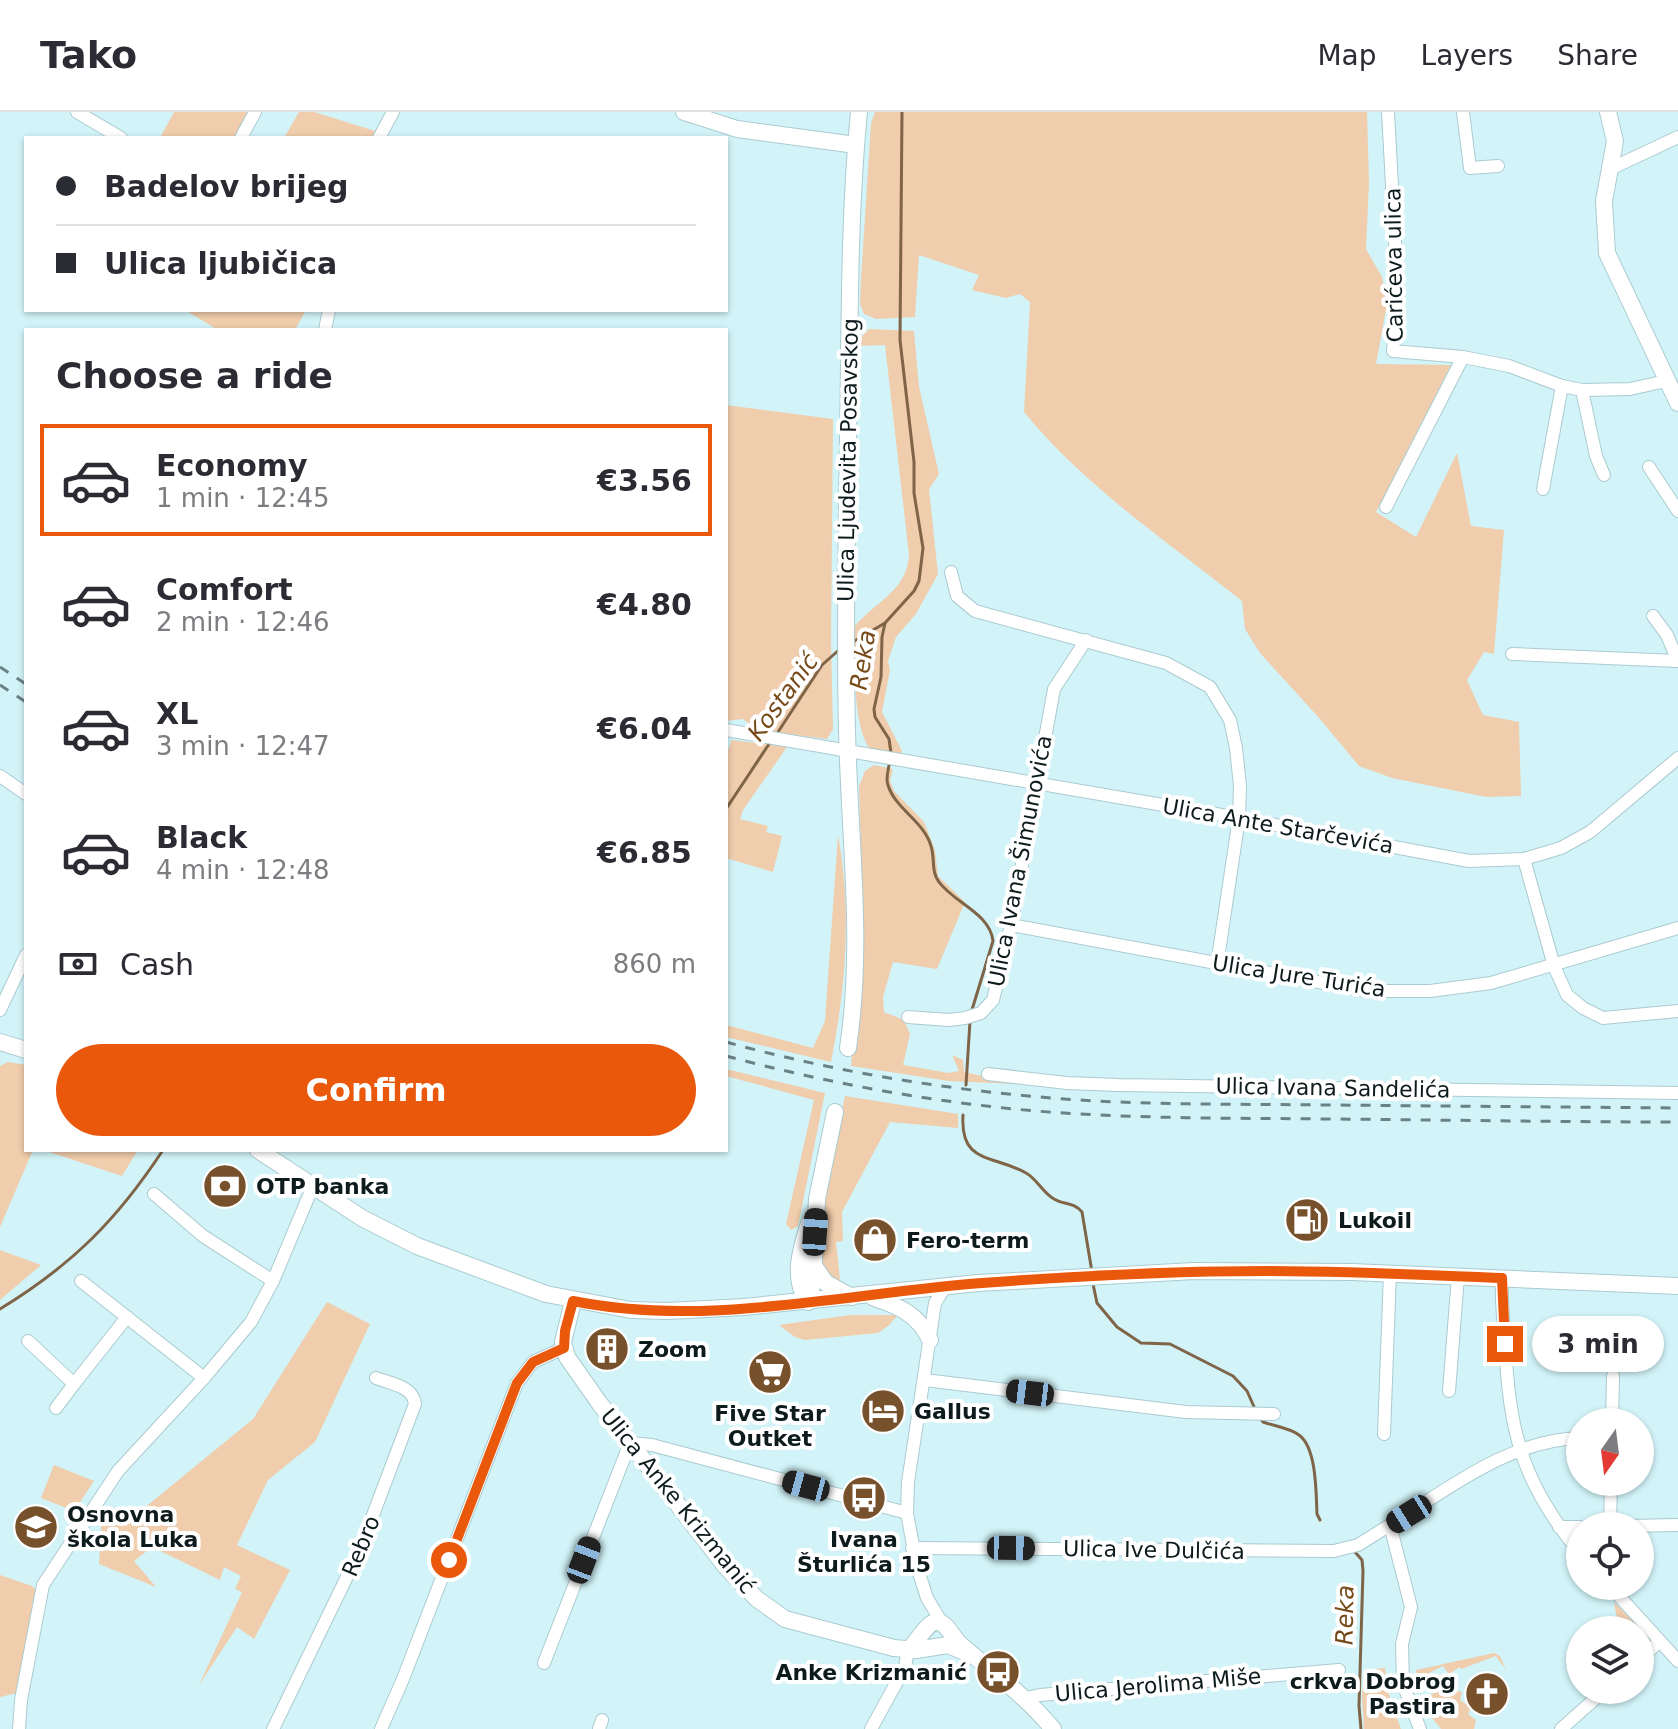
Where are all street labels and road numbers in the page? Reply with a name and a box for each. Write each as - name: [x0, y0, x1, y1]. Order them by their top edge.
- street label: Carićeva ulica: [1380, 187, 1408, 343]
- street label: Ulica Ljudevita Posavskog: [833, 318, 863, 602]
- street label: Ulica Ivana Šimunovića: [983, 733, 1057, 989]
- street label: Ulica Ante Starčevića: [1161, 793, 1395, 859]
- street label: Ulica Jure Turića: [1211, 950, 1387, 1002]
- street label: Ulica Ivana Sandelića: [1215, 1073, 1451, 1103]
- street label: Ulica Anke Krizmanić: [596, 1404, 760, 1598]
- street label: Rebro: [337, 1512, 385, 1580]
- street label: Ulica Ive Dulčića: [1063, 1536, 1245, 1564]
- street label: Ulica Jerolima Miše: [1054, 1664, 1262, 1706]

